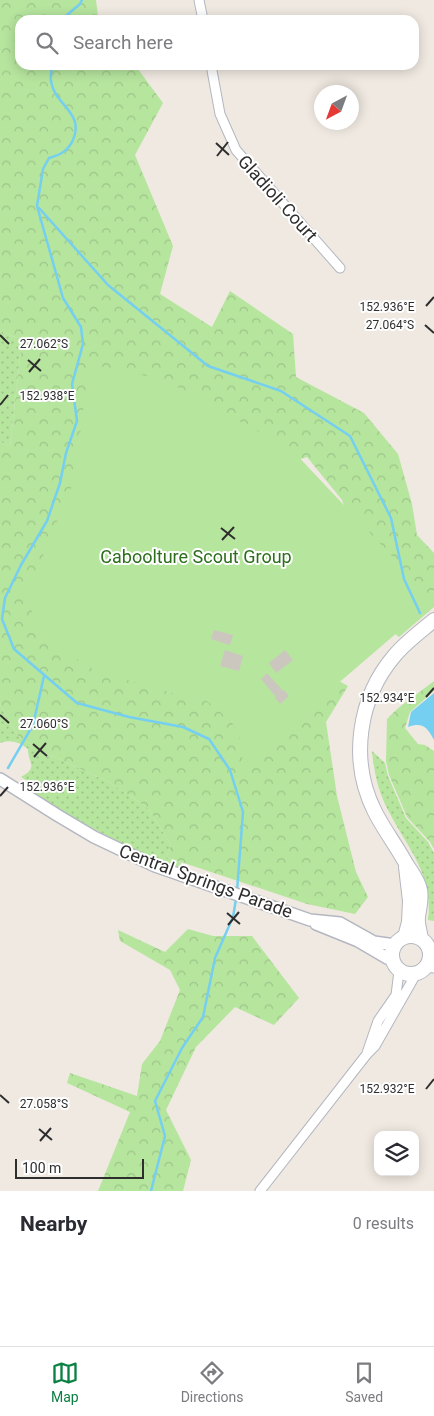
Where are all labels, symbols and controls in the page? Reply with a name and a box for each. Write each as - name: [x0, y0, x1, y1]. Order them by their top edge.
- search box: [15, 15, 419, 70]
- icon: search: [33, 29, 61, 57]
- text: Search here: [73, 31, 173, 54]
- north arrow: [314, 85, 359, 130]
- street label: Gladioli Court: [234, 151, 322, 246]
- text: 152.936°E: [360, 300, 415, 314]
- text: 27.064°S: [366, 318, 414, 332]
- text: 27.062°S: [20, 337, 68, 351]
- text: 152.938°E: [20, 389, 75, 403]
- park label: Caboolture Scout Group: [100, 546, 292, 567]
- text: 152.934°E: [360, 691, 415, 705]
- text: 27.060°S: [20, 717, 68, 731]
- text: 152.936°E: [20, 780, 75, 794]
- street label: Central Springs Parade: [117, 840, 295, 922]
- text: 152.932°E: [360, 1082, 415, 1096]
- text: 27.058°S: [20, 1097, 68, 1111]
- map controls: [374, 1131, 419, 1176]
- button: layers: [374, 1131, 419, 1176]
- scale bar: [15, 1156, 144, 1179]
- text: 100 m: [22, 1160, 61, 1176]
- text: Nearby: [20, 1212, 87, 1236]
- text: 0 results: [353, 1214, 414, 1233]
- tab: Map: [51, 1359, 79, 1405]
- tab: Directions: [181, 1359, 244, 1405]
- tab: Saved: [345, 1359, 383, 1405]

